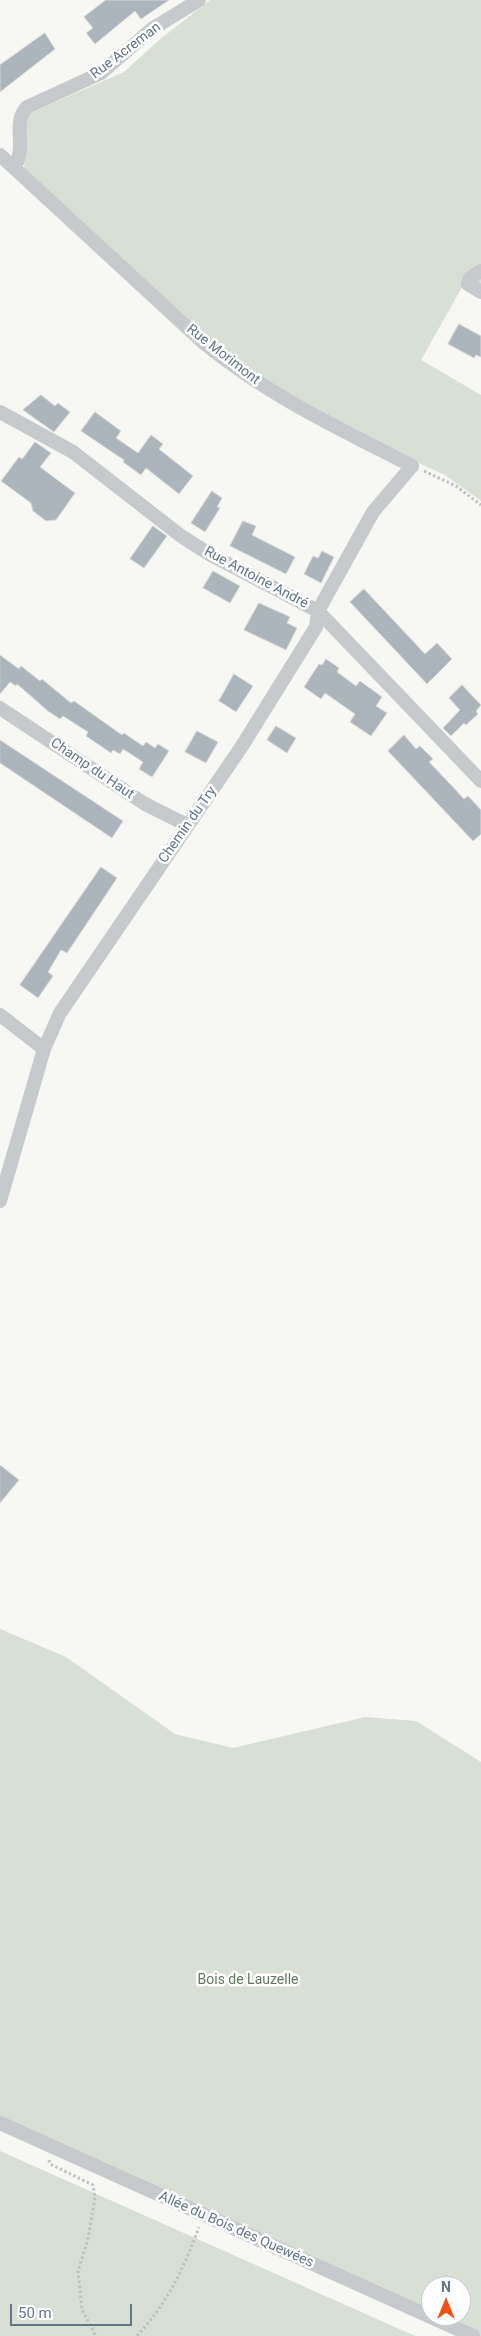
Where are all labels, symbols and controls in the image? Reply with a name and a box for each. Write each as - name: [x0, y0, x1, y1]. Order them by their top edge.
- street label: Rue Acreman: [88, 19, 164, 83]
- street label: Rue Morimont: [183, 321, 263, 389]
- street label: Rue Antoine André: [201, 544, 311, 612]
- street label: Champ du Haut: [47, 735, 137, 803]
- street label: Chemin du Try: [155, 784, 221, 866]
- park label: Bois de Lauzelle: [198, 1972, 298, 1988]
- street label: Allée du Bois des Quewées: [156, 2188, 316, 2272]
- north arrow: [421, 2276, 471, 2326]
- text: N: [441, 2279, 451, 2295]
- scale bar: [12, 2294, 135, 2326]
- text: 50 m: [18, 2304, 52, 2322]

